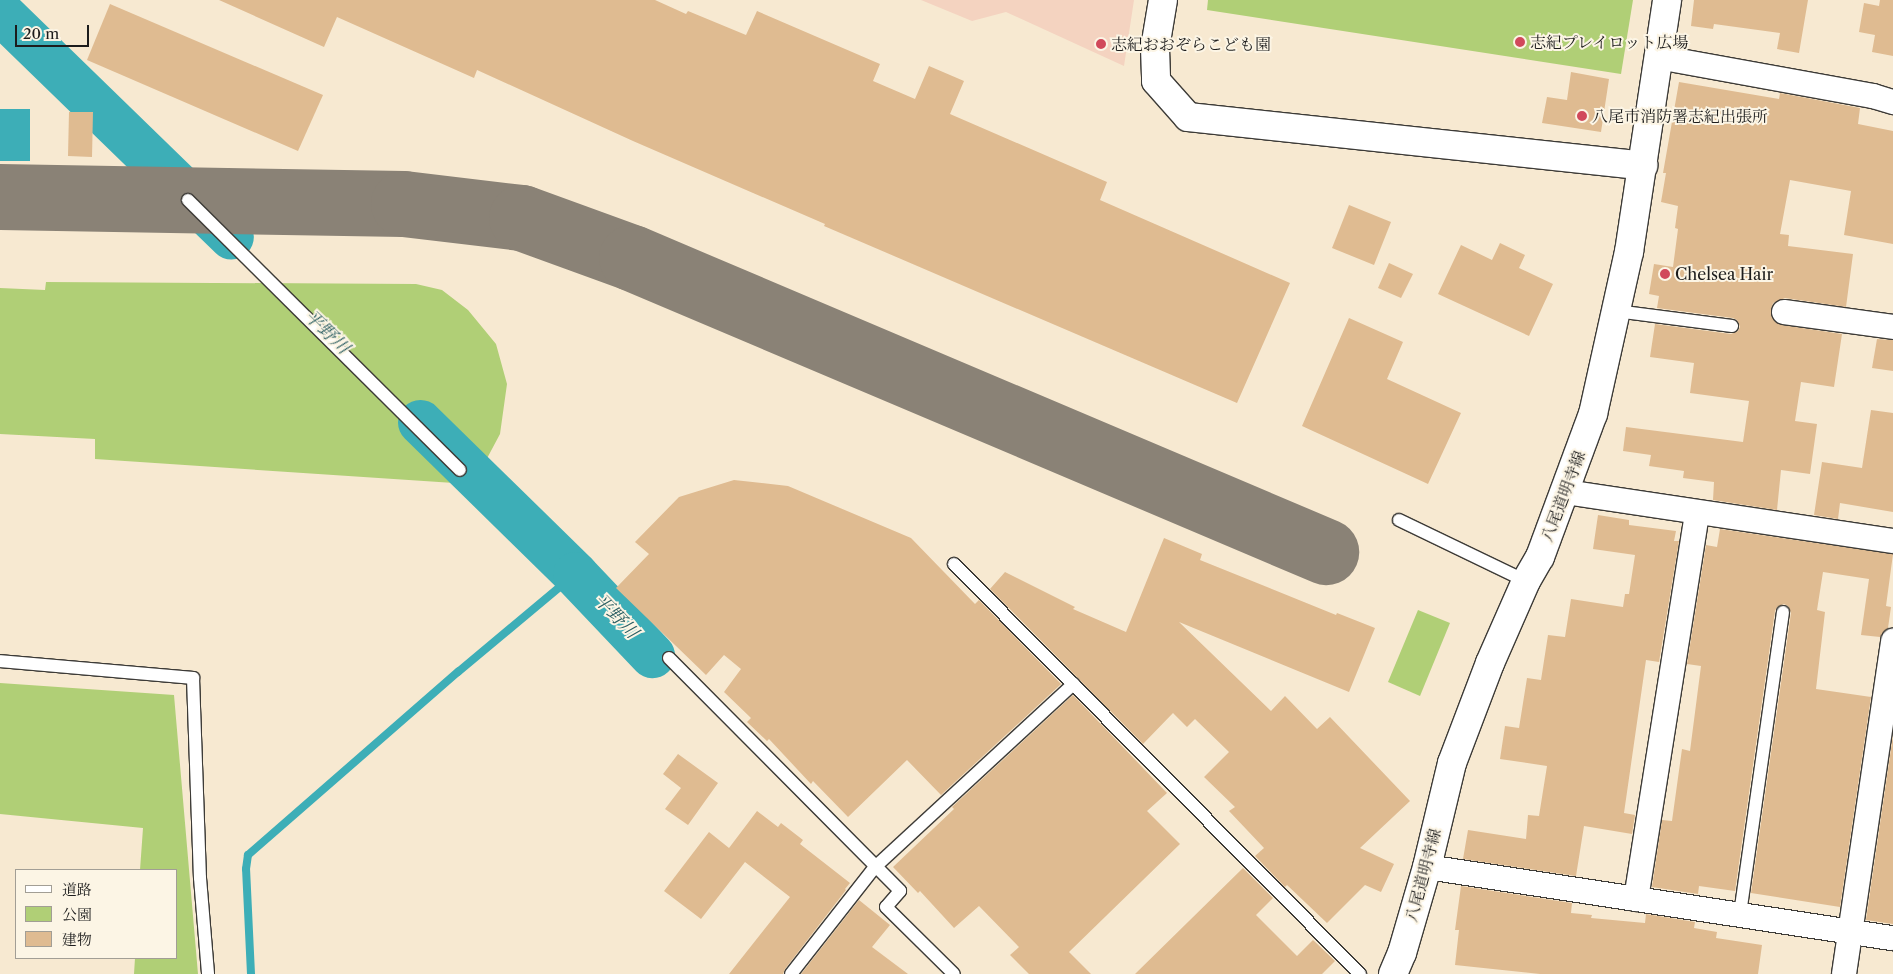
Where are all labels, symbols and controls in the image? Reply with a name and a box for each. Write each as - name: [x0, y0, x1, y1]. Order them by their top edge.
- scale bar: [18, 15, 91, 47]
- text: 20 m: [23, 24, 59, 43]
- place label: 志紀プレイロット広場: [1530, 32, 1690, 52]
- place label: 志紀おおぞらこども園: [1111, 34, 1271, 54]
- marker: 志紀プレイロット広場: [1514, 36, 1526, 48]
- marker: 志紀おおぞらこども園: [1095, 38, 1107, 50]
- place label: 八尾市消防署志紀出張所: [1592, 106, 1768, 126]
- marker: 八尾市消防署志紀出張所: [1576, 110, 1588, 122]
- place label: Chelsea Hair: [1675, 264, 1773, 284]
- marker: Chelsea Hair: [1659, 268, 1671, 280]
- water label: 平野川: [300, 305, 354, 359]
- street label: 八尾道明寺線: [1537, 448, 1589, 544]
- water label: 平野川: [589, 589, 643, 643]
- street label: 八尾道明寺線: [1401, 826, 1445, 924]
- legend: [15, 869, 178, 959]
- text: 道路: [62, 880, 92, 899]
- text: 公園: [62, 905, 92, 924]
- text: 建物: [62, 930, 92, 949]

